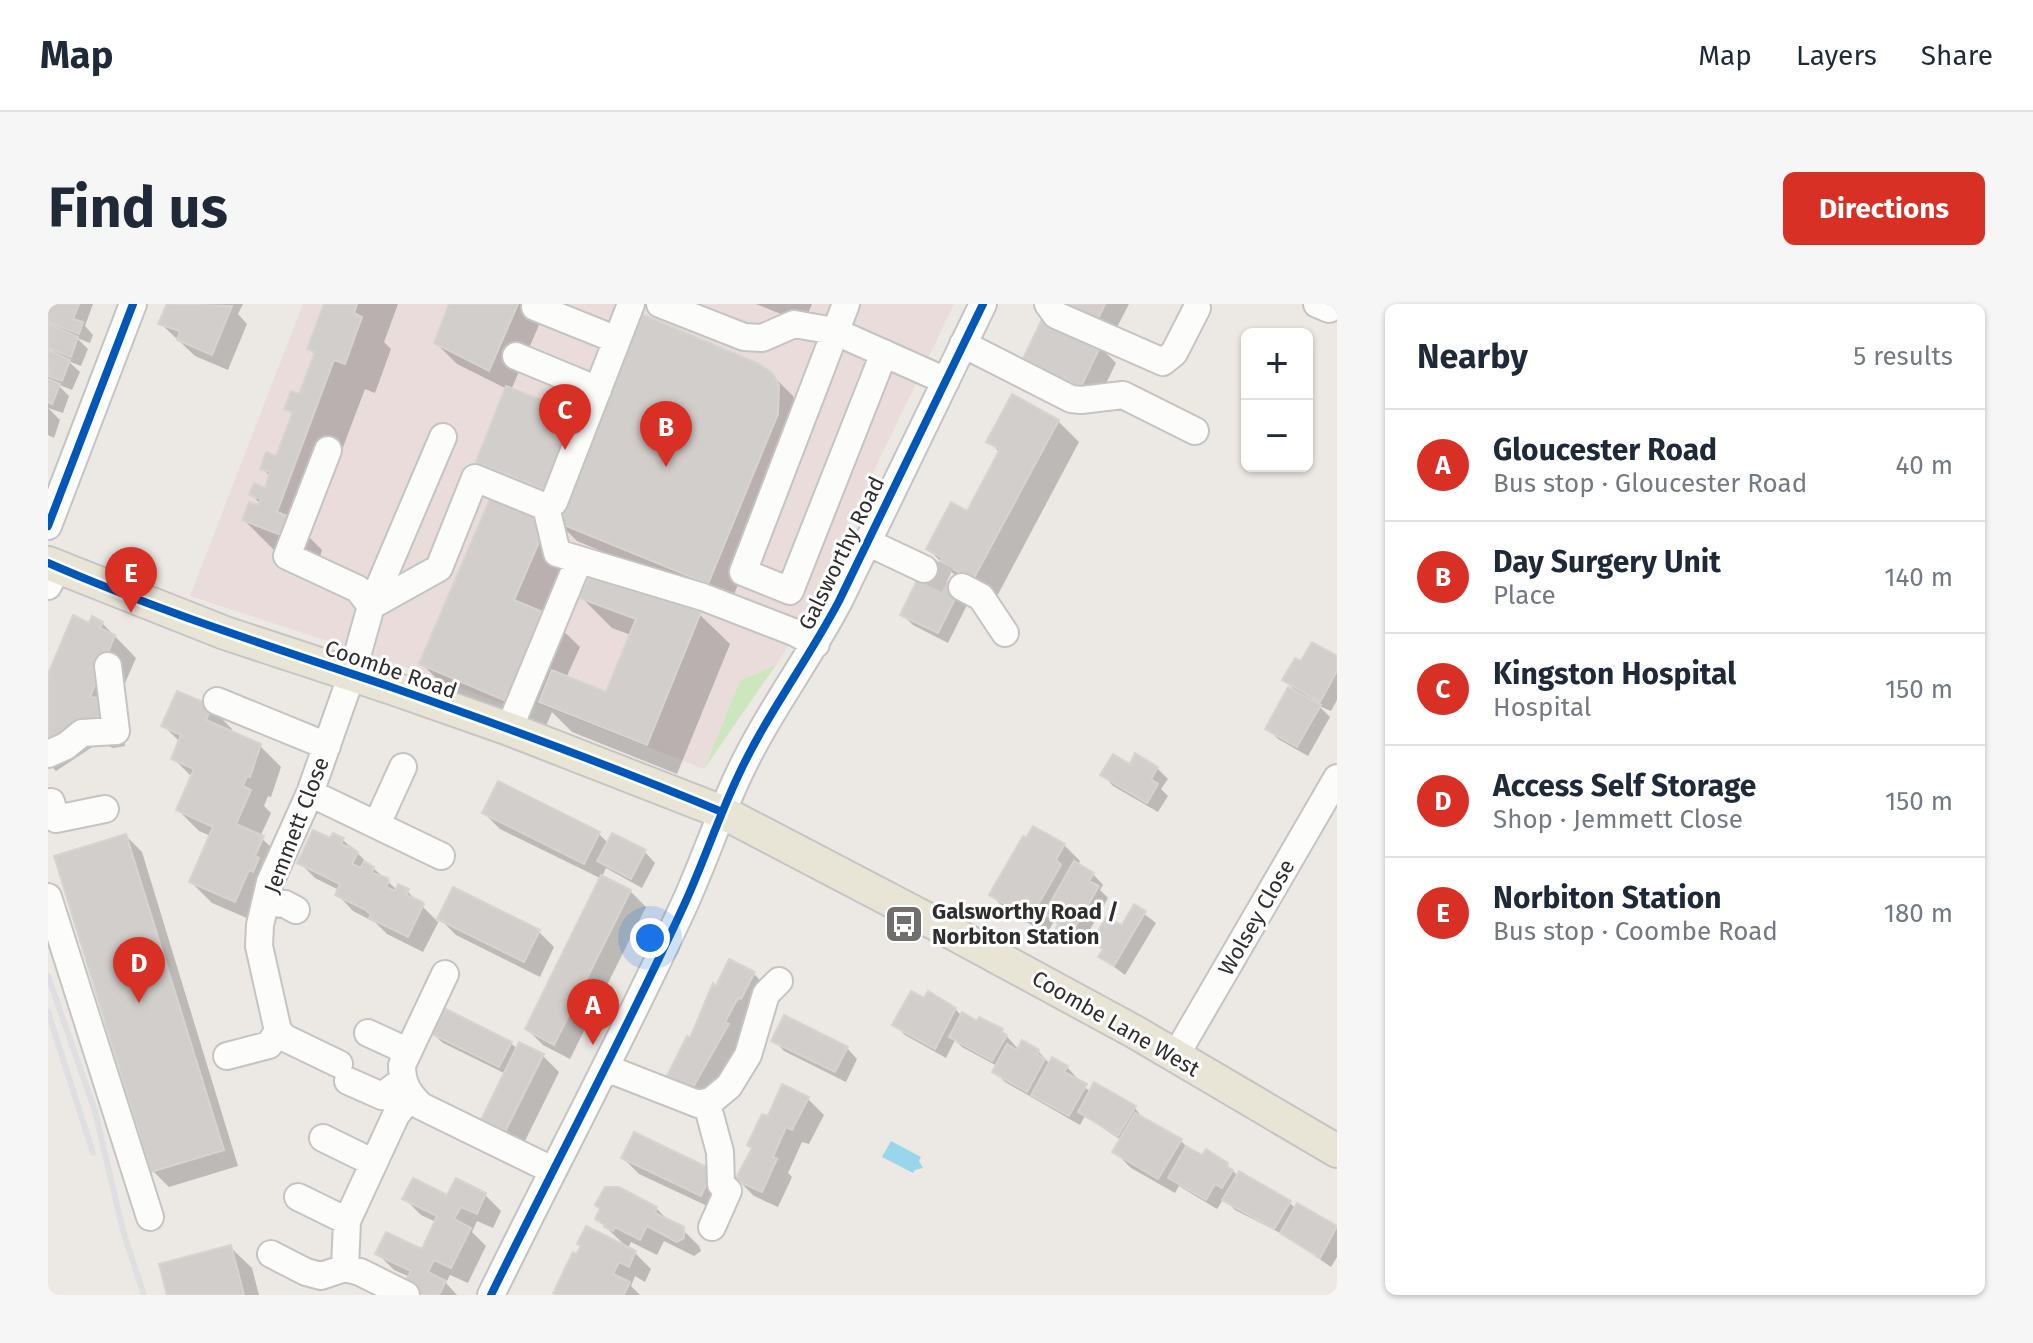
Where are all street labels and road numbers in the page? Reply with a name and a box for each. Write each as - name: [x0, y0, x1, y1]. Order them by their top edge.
- street label: Galsworthy Road: [793, 472, 890, 634]
- street label: Coombe Road: [321, 634, 461, 705]
- street label: Jemmett Close: [258, 753, 335, 897]
- street label: Wolsey Close: [1212, 854, 1301, 980]
- street label: Coombe Lane West: [1027, 965, 1204, 1082]

